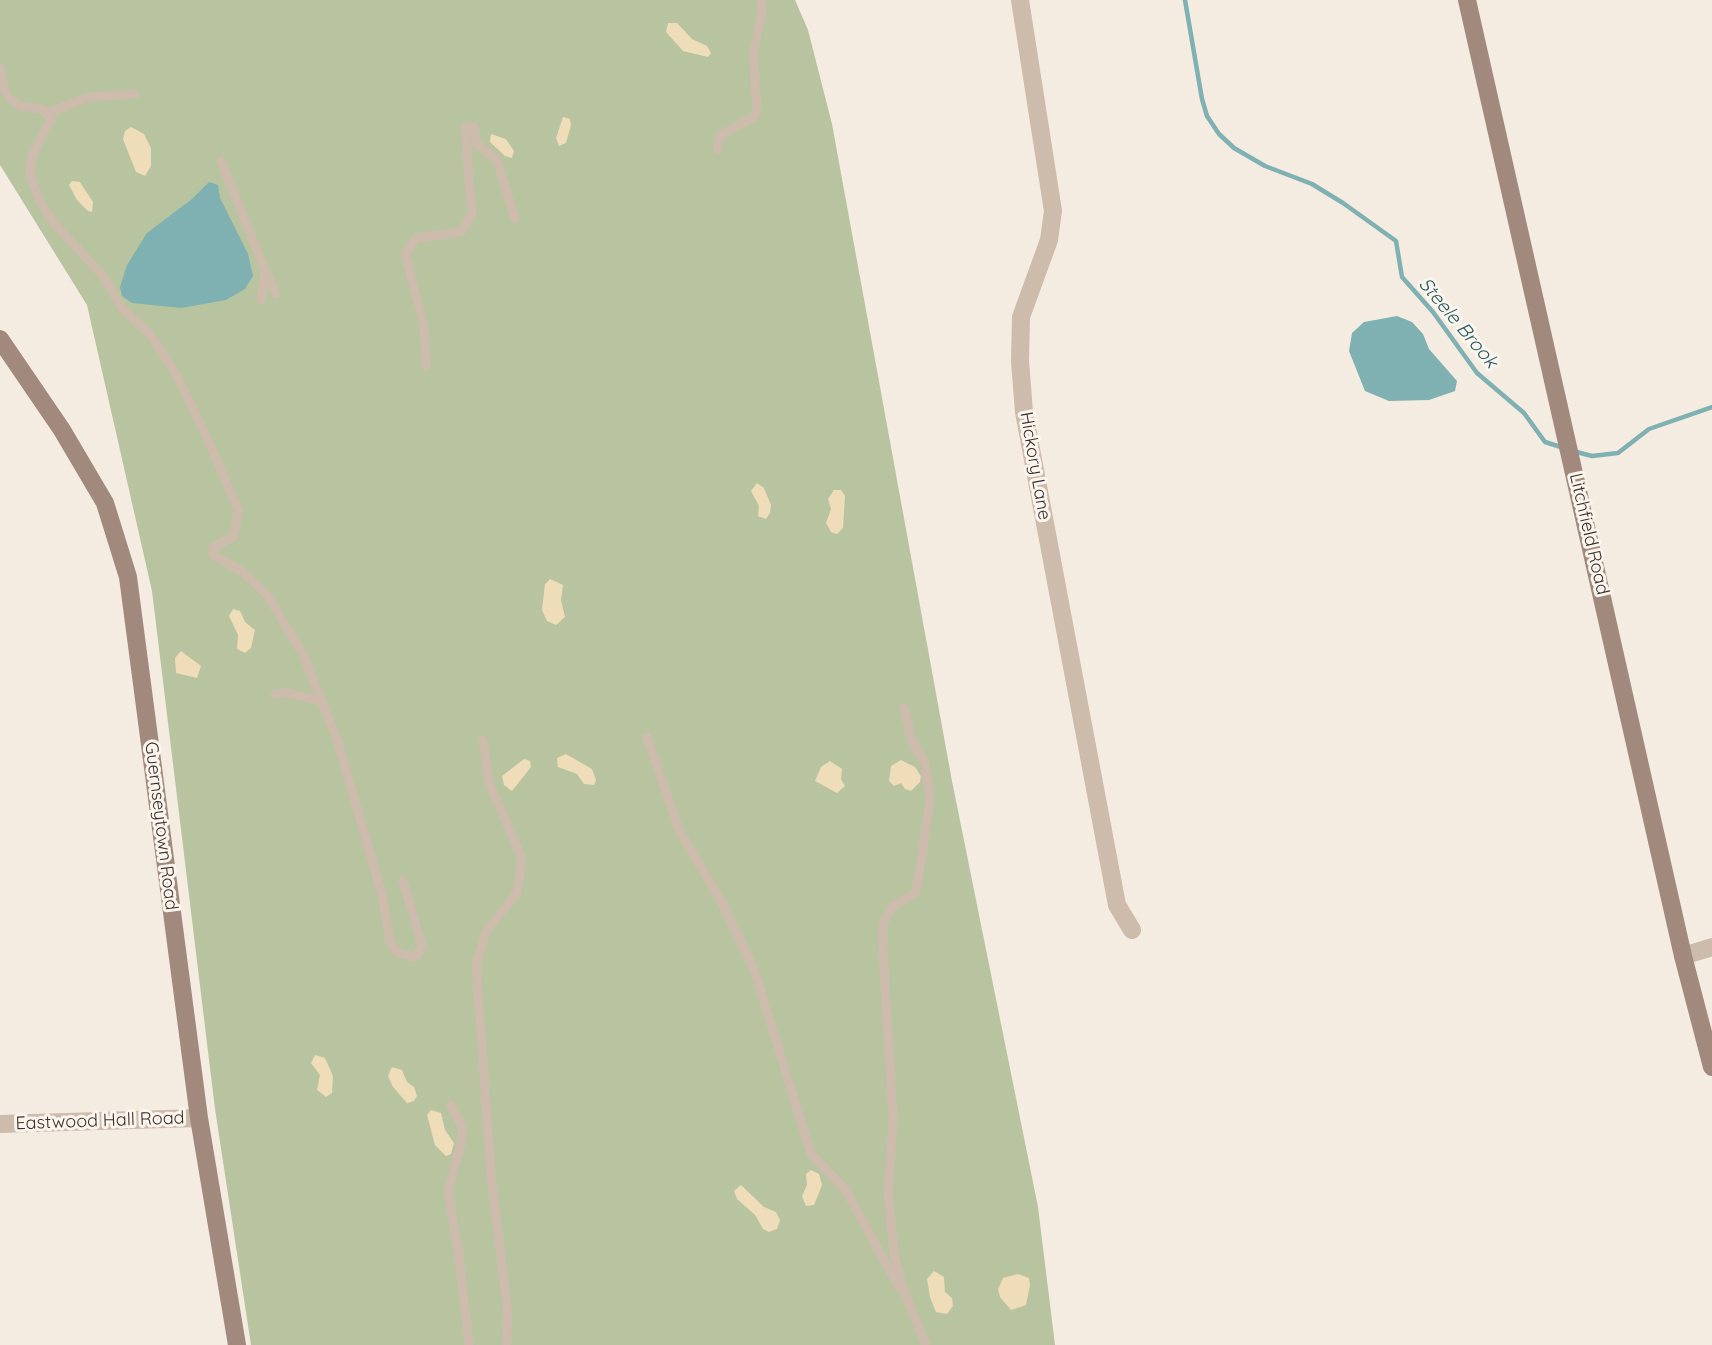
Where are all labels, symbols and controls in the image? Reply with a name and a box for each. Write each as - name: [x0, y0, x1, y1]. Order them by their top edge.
- water label: Steele Brook: [1414, 273, 1502, 373]
- street label: Hickory Lane: [1015, 410, 1055, 522]
- street label: Litchfield Road: [1565, 471, 1613, 597]
- street label: Guernseytown Road: [140, 741, 182, 911]
- street label: Eastwood Hall Road: [15, 1107, 185, 1135]

